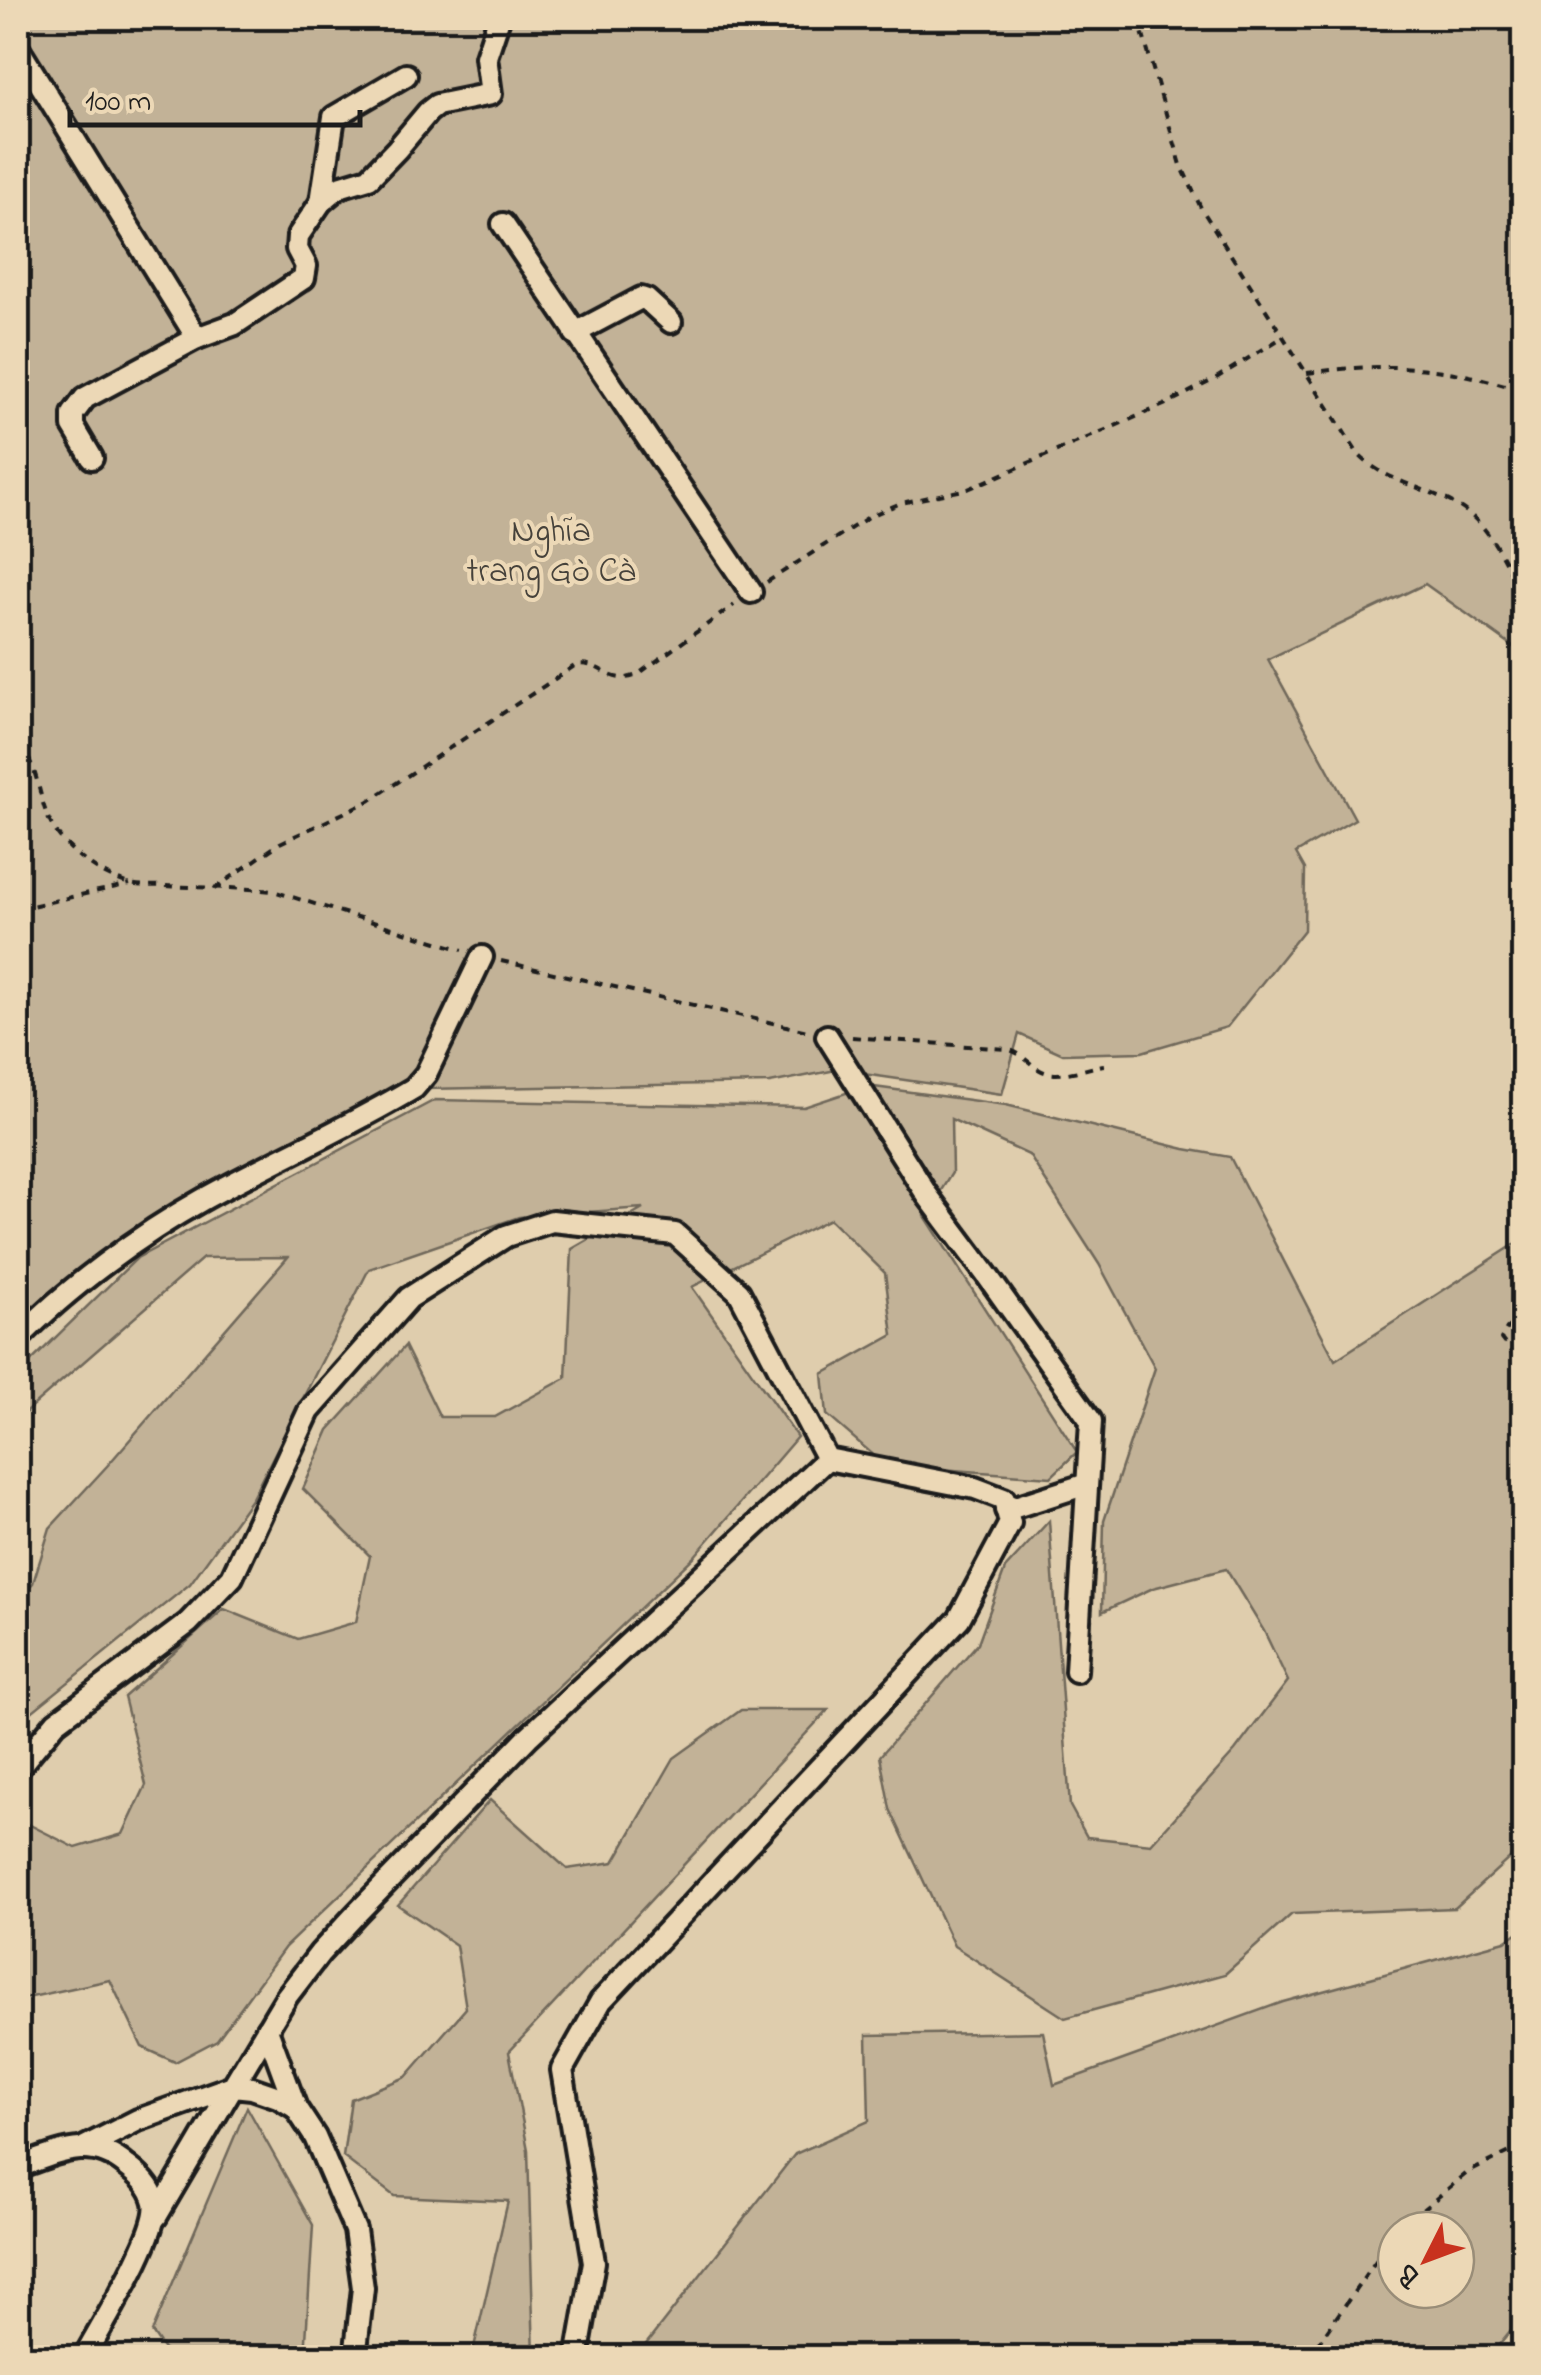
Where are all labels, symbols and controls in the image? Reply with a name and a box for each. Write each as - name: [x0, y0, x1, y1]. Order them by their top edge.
- scale bar: [70, 65, 360, 127]
- text: 100 m: [85, 81, 151, 125]
- park label: Nghĩa trang Gò Cà: [466, 507, 636, 598]
- north arrow: [1376, 2210, 1476, 2310]
- text: B: [1388, 2254, 1433, 2297]

